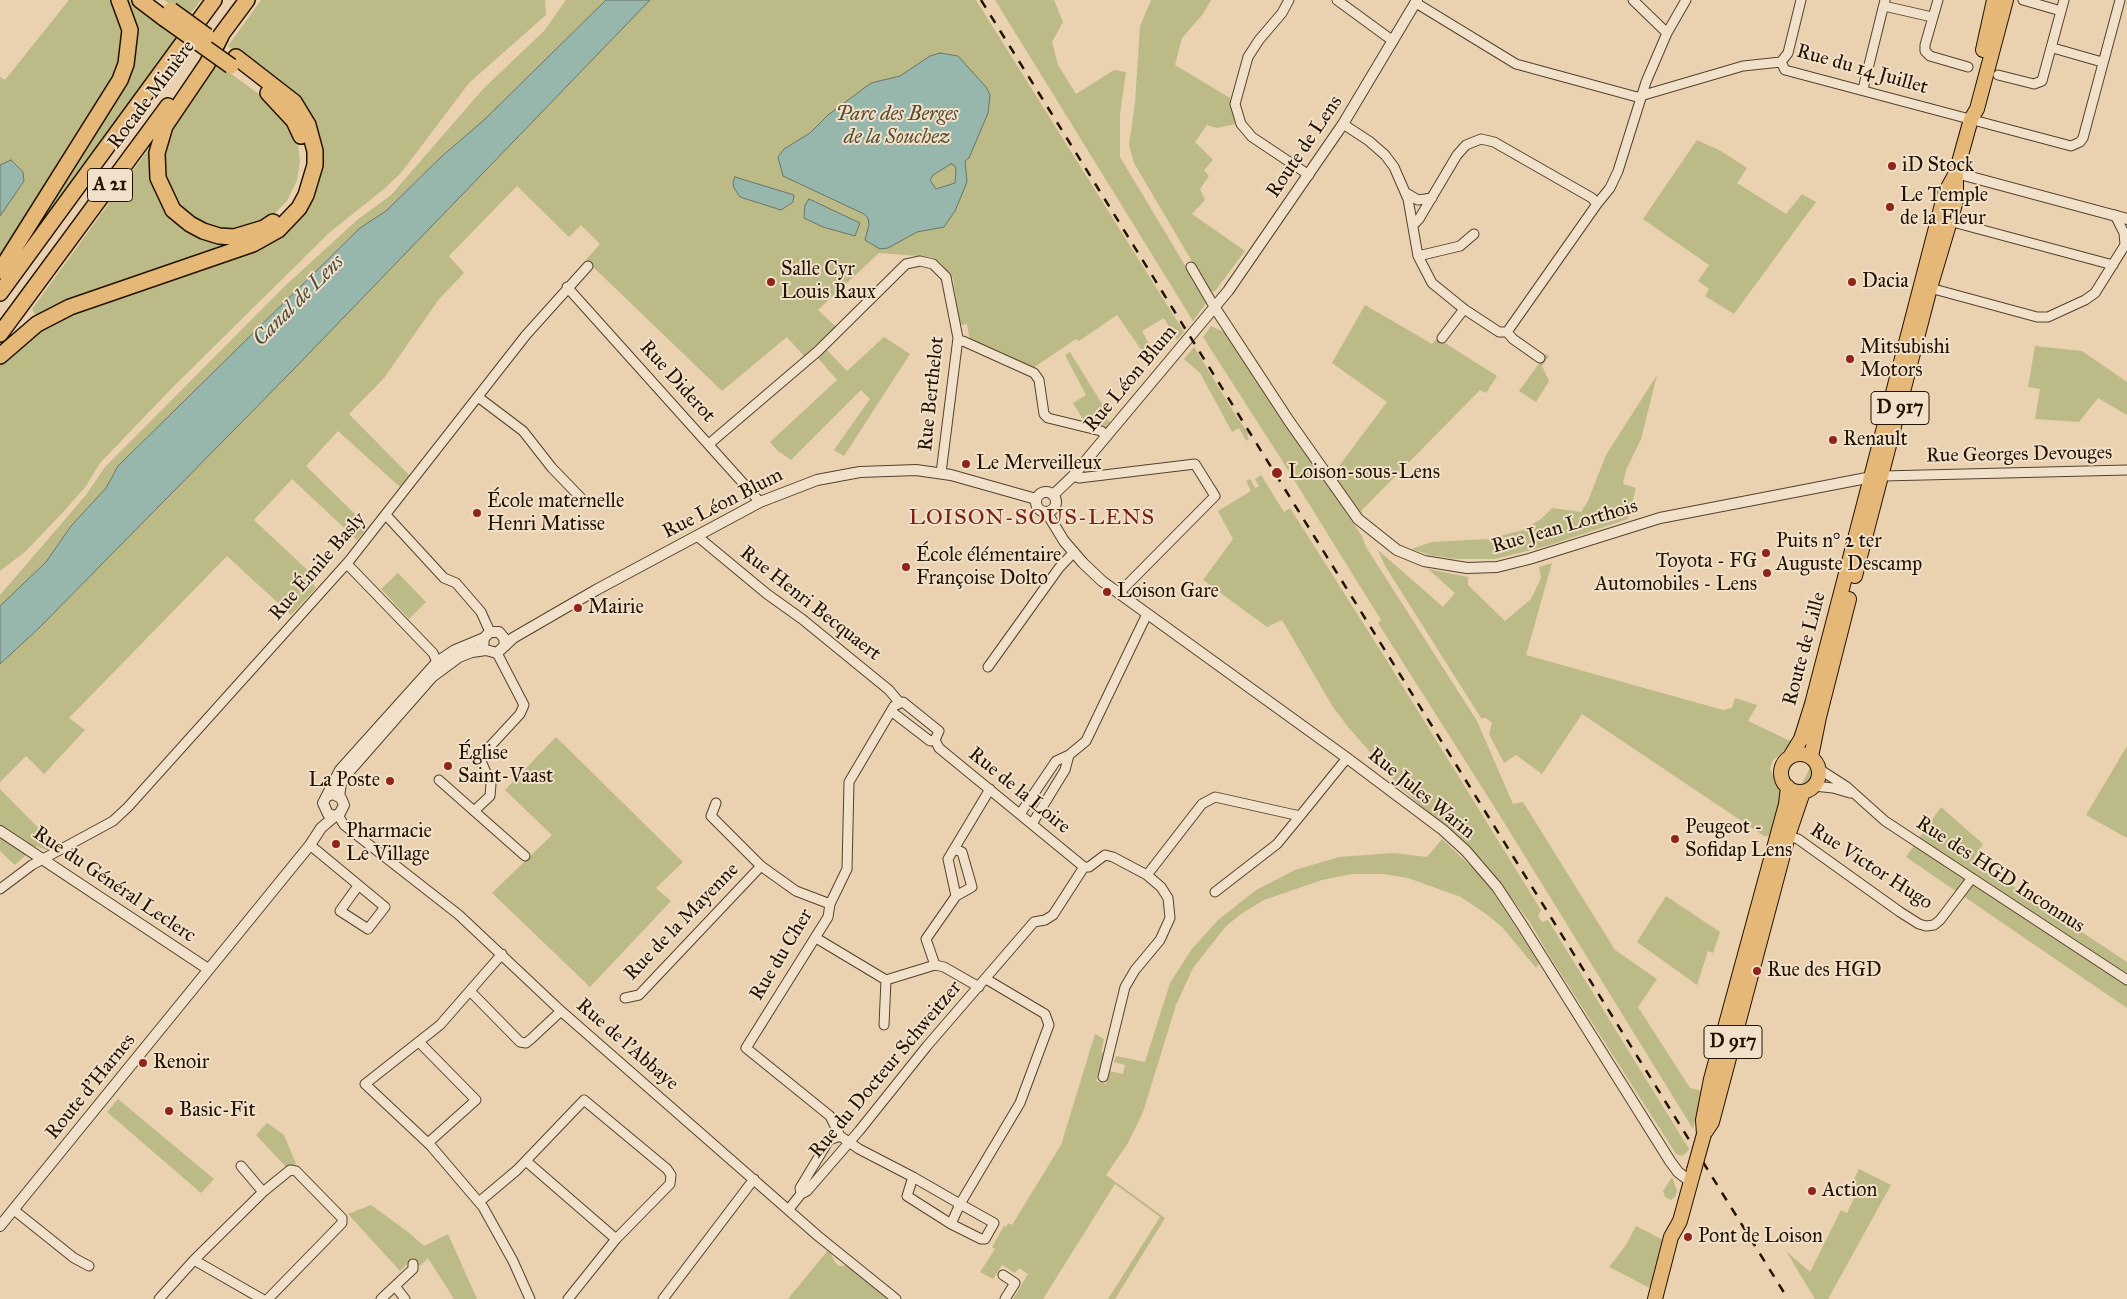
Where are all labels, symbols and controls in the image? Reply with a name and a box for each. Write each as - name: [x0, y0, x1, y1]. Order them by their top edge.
- street label: Rocade Minière: [103, 36, 201, 154]
- street label: Rue du 14 Juillet: [1794, 40, 1930, 100]
- street label: Route de Lens: [1262, 91, 1348, 203]
- park label: Parc des Berges de la Souchez: [836, 103, 958, 150]
- place label: iD Stock: [1902, 154, 1974, 178]
- marker: iD Stock: [1886, 160, 1898, 172]
- road number: A 21: [88, 168, 132, 202]
- place label: Le Temple de la Fleur: [1900, 184, 1988, 231]
- marker: Le Temple de la Fleur: [1884, 201, 1896, 213]
- water label: Canal de Lens: [248, 250, 350, 352]
- place label: Salle Cyr Louis Raux: [781, 258, 876, 305]
- place label: Dacia: [1862, 270, 1909, 294]
- marker: Salle Cyr Louis Raux: [765, 276, 777, 288]
- marker: Dacia: [1846, 276, 1858, 288]
- street label: Rue Léon Blum: [1079, 321, 1183, 437]
- street label: Rue Berthelot: [914, 335, 950, 453]
- street label: Rue Diderot: [634, 336, 720, 428]
- place label: Mitsubishi Motors: [1860, 336, 1950, 383]
- marker: Mitsubishi Motors: [1844, 353, 1856, 365]
- road number: D 917: [1871, 392, 1929, 424]
- place label: Renault: [1843, 428, 1908, 452]
- marker: Renault: [1827, 434, 1839, 446]
- street label: Rue Georges Devouges: [1926, 441, 2112, 469]
- place label: Le Merveilleux: [976, 452, 1102, 476]
- marker: Le Merveilleux: [960, 458, 972, 470]
- place label: Loison-sous-Lens: [1288, 461, 1440, 485]
- street label: Rue Léon Blum: [659, 463, 787, 545]
- marker: Loison-sous-Lens: [1270, 466, 1284, 480]
- place label: École maternelle Henri Matisse: [487, 490, 624, 537]
- street label: Rue Jean Lorthois: [1489, 495, 1641, 559]
- district label: LOISON-SOUS-LENS: [907, 506, 1157, 532]
- marker: École maternelle Henri Matisse: [471, 507, 483, 519]
- street label: Rue Émile Basly: [265, 508, 371, 626]
- place label: Puits n° 2 ter Auguste Descamp: [1776, 530, 1922, 577]
- street label: Rue Henri Becquaert: [735, 542, 885, 666]
- place label: École élémentaire Françoise Dolto: [916, 544, 1061, 591]
- marker: Puits n° 2 ter Auguste Descamp: [1760, 547, 1772, 559]
- place label: Toyota - FG Automobiles - Lens: [1595, 550, 1757, 597]
- marker: École élémentaire Françoise Dolto: [900, 561, 912, 573]
- marker: Toyota - FG Automobiles - Lens: [1761, 567, 1773, 579]
- place label: Loison Gare: [1117, 580, 1219, 604]
- marker: Loison Gare: [1101, 586, 1113, 598]
- street label: Route de Lille: [1778, 590, 1832, 708]
- place label: Mairie: [588, 596, 644, 620]
- marker: Mairie: [572, 602, 584, 614]
- place label: Église Saint-Vaast: [458, 742, 553, 789]
- street label: Rue de la Loire: [963, 743, 1075, 839]
- street label: Rue Jules Warin: [1363, 743, 1479, 845]
- marker: Église Saint-Vaast: [442, 760, 454, 772]
- place label: La Poste: [309, 769, 380, 793]
- marker: La Poste: [384, 775, 396, 787]
- street label: Rue des HGD Inconnus: [1911, 811, 2089, 939]
- place label: Peugeot - Sofidap Lens: [1685, 816, 1792, 863]
- street label: Rue Victor Hugo: [1805, 818, 1937, 916]
- place label: Pharmacie Le Village: [346, 820, 432, 867]
- street label: Rue du Général Leclerc: [28, 822, 200, 948]
- marker: Peugeot - Sofidap Lens: [1669, 833, 1681, 845]
- marker: Pharmacie Le Village: [330, 838, 342, 850]
- street label: Rue de la Mayenne: [620, 858, 744, 986]
- street label: Rue du Cher: [745, 905, 819, 1005]
- place label: Rue des HGD: [1767, 959, 1882, 983]
- marker: Rue des HGD: [1751, 965, 1763, 977]
- street label: Rue du Docteur Schweitzer: [805, 976, 967, 1164]
- street label: Rue de l'Abbaye: [571, 994, 683, 1096]
- road number: D 917: [1704, 1026, 1762, 1058]
- street label: Route d'Harnes: [41, 1029, 141, 1145]
- place label: Renoir: [153, 1051, 209, 1075]
- marker: Renoir: [137, 1057, 149, 1069]
- place label: Basic-Fit: [179, 1099, 256, 1123]
- marker: Basic-Fit: [163, 1105, 175, 1117]
- place label: Action: [1822, 1179, 1877, 1203]
- marker: Action: [1806, 1185, 1818, 1197]
- place label: Pont de Loison: [1698, 1225, 1823, 1249]
- marker: Pont de Loison: [1682, 1231, 1694, 1243]

